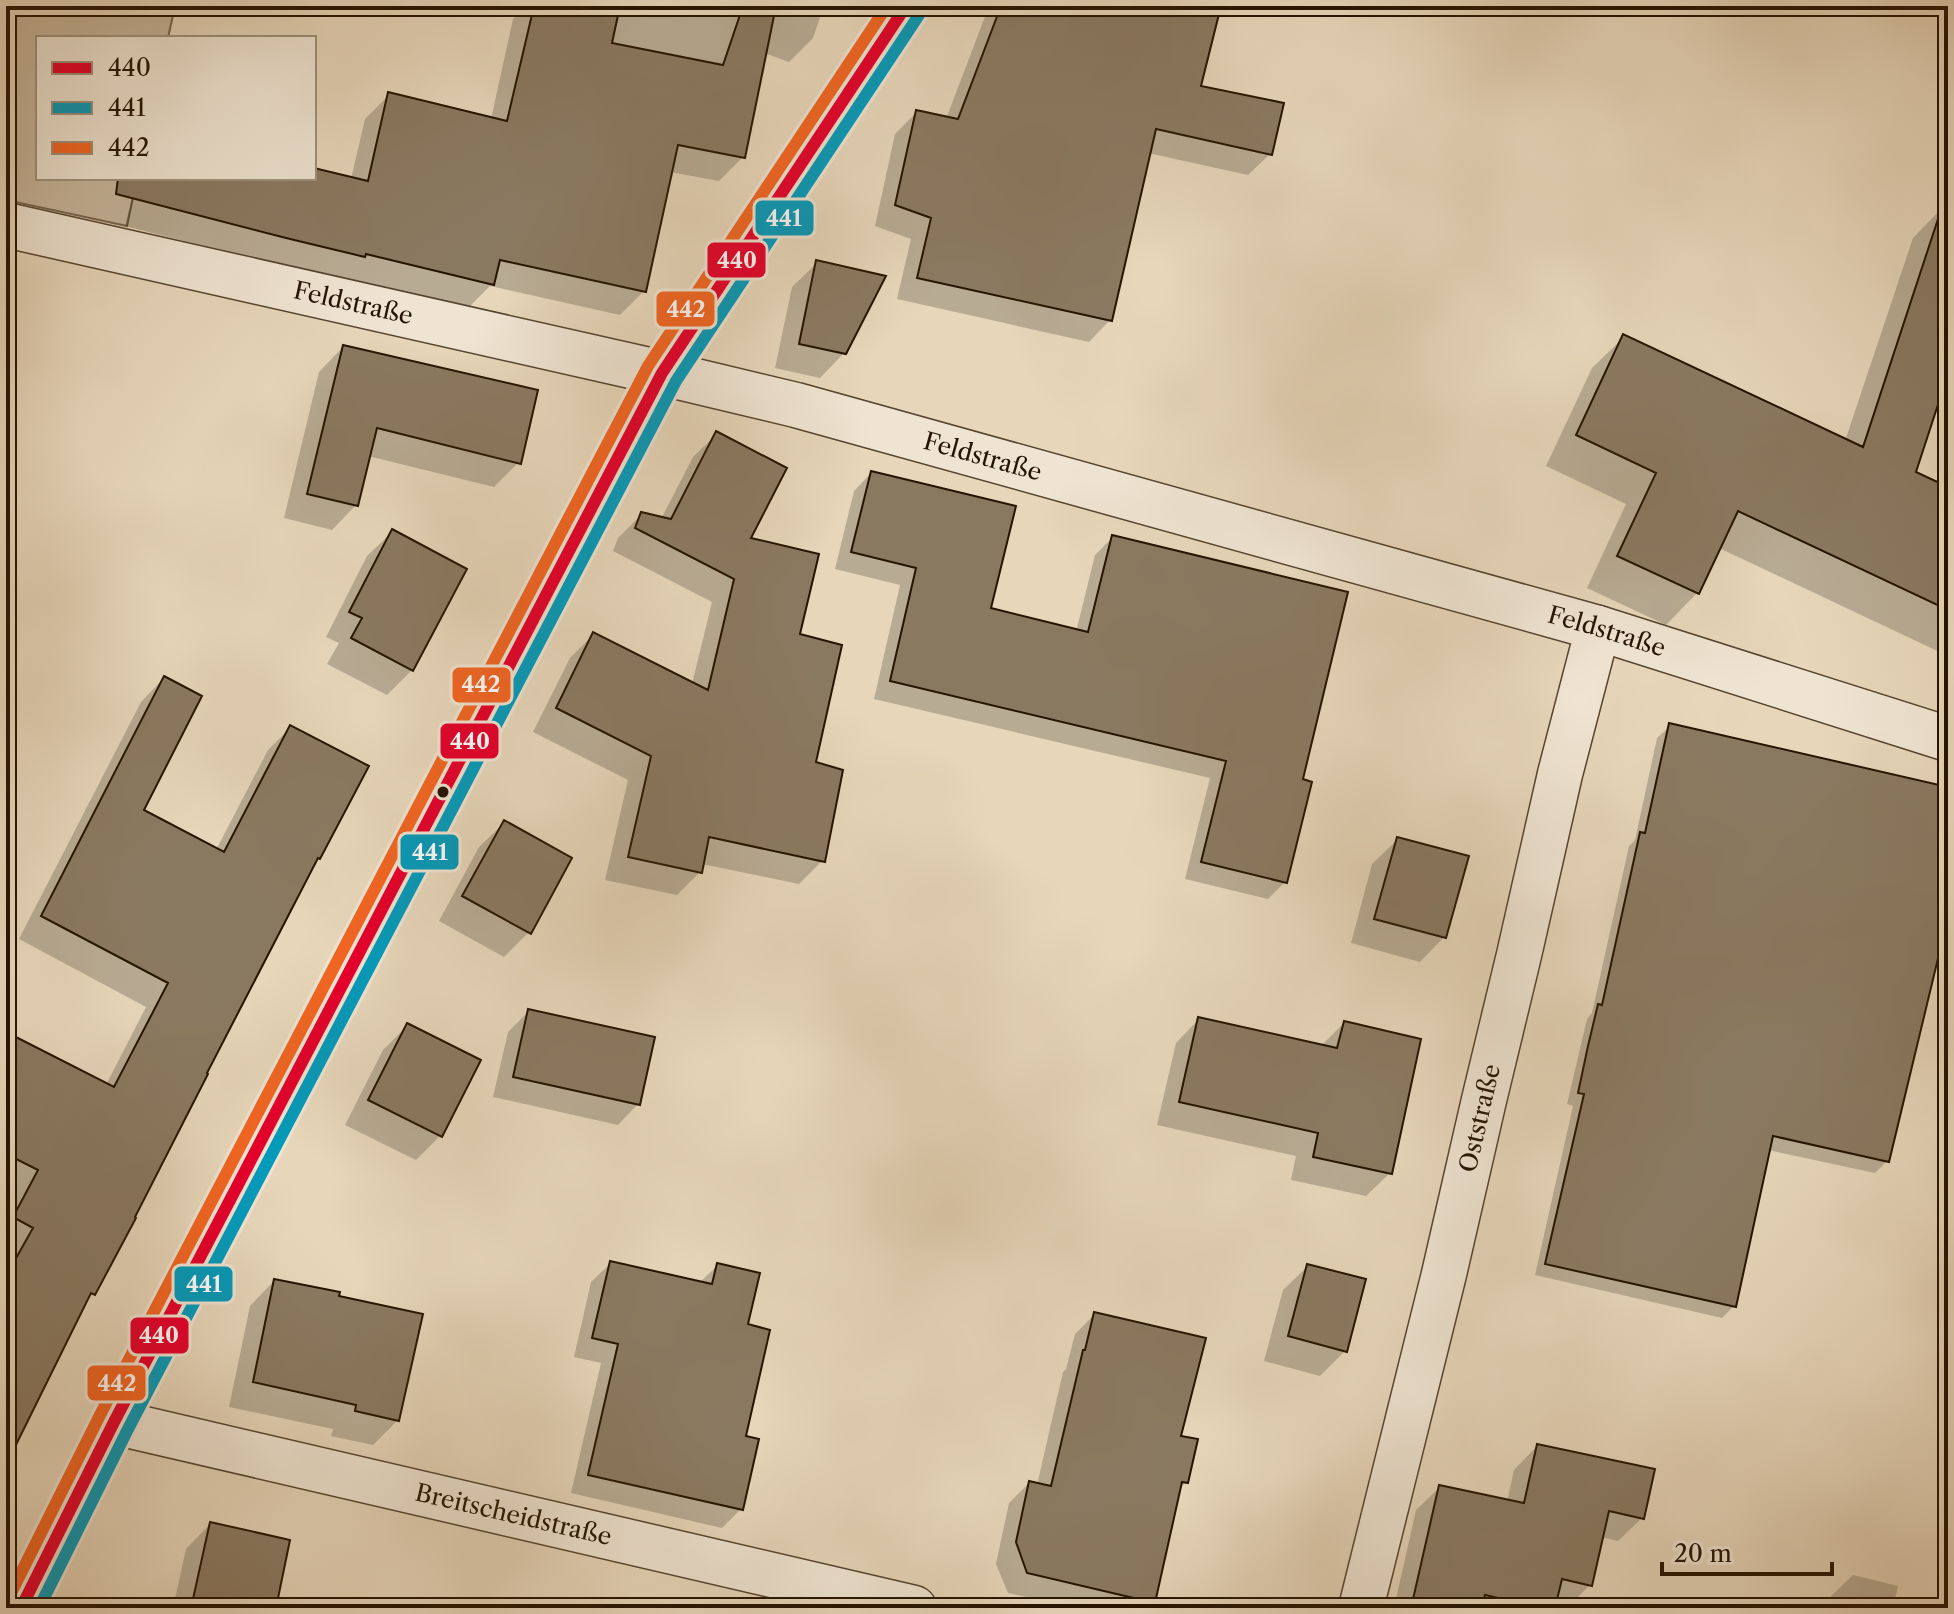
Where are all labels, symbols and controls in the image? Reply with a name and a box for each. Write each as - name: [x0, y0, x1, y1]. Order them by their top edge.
- legend: [36, 36, 316, 180]
- text: 440: [108, 53, 151, 82]
- text: 441: [108, 93, 146, 122]
- text: 442: [108, 133, 150, 162]
- line badge: 441: [754, 199, 815, 237]
- text: 441: [766, 205, 802, 232]
- line badge: 440: [706, 241, 767, 279]
- text: 440: [717, 247, 757, 274]
- street label: Feldstraße: [291, 275, 416, 330]
- line badge: 442: [655, 290, 716, 328]
- text: 442: [666, 296, 706, 323]
- street label: Feldstraße: [920, 426, 1045, 487]
- street label: Feldstraße: [1545, 600, 1669, 663]
- line badge: 442: [451, 666, 512, 704]
- text: 442: [461, 671, 501, 698]
- line badge: 440: [439, 722, 500, 760]
- text: 440: [450, 728, 490, 755]
- unlabelled marker: [435, 784, 451, 800]
- line badge: 441: [399, 833, 460, 871]
- text: 441: [412, 839, 448, 866]
- street label: Oststraße: [1453, 1061, 1506, 1175]
- line badge: 441: [173, 1265, 234, 1303]
- text: 441: [186, 1271, 222, 1298]
- line badge: 440: [129, 1316, 190, 1355]
- text: 440: [139, 1322, 179, 1349]
- line badge: 442: [86, 1364, 147, 1402]
- text: 442: [97, 1370, 137, 1397]
- street label: Breitscheidstraße: [412, 1477, 615, 1551]
- scale bar: [1662, 1526, 1832, 1576]
- text: 20 m: [1674, 1539, 1732, 1568]

